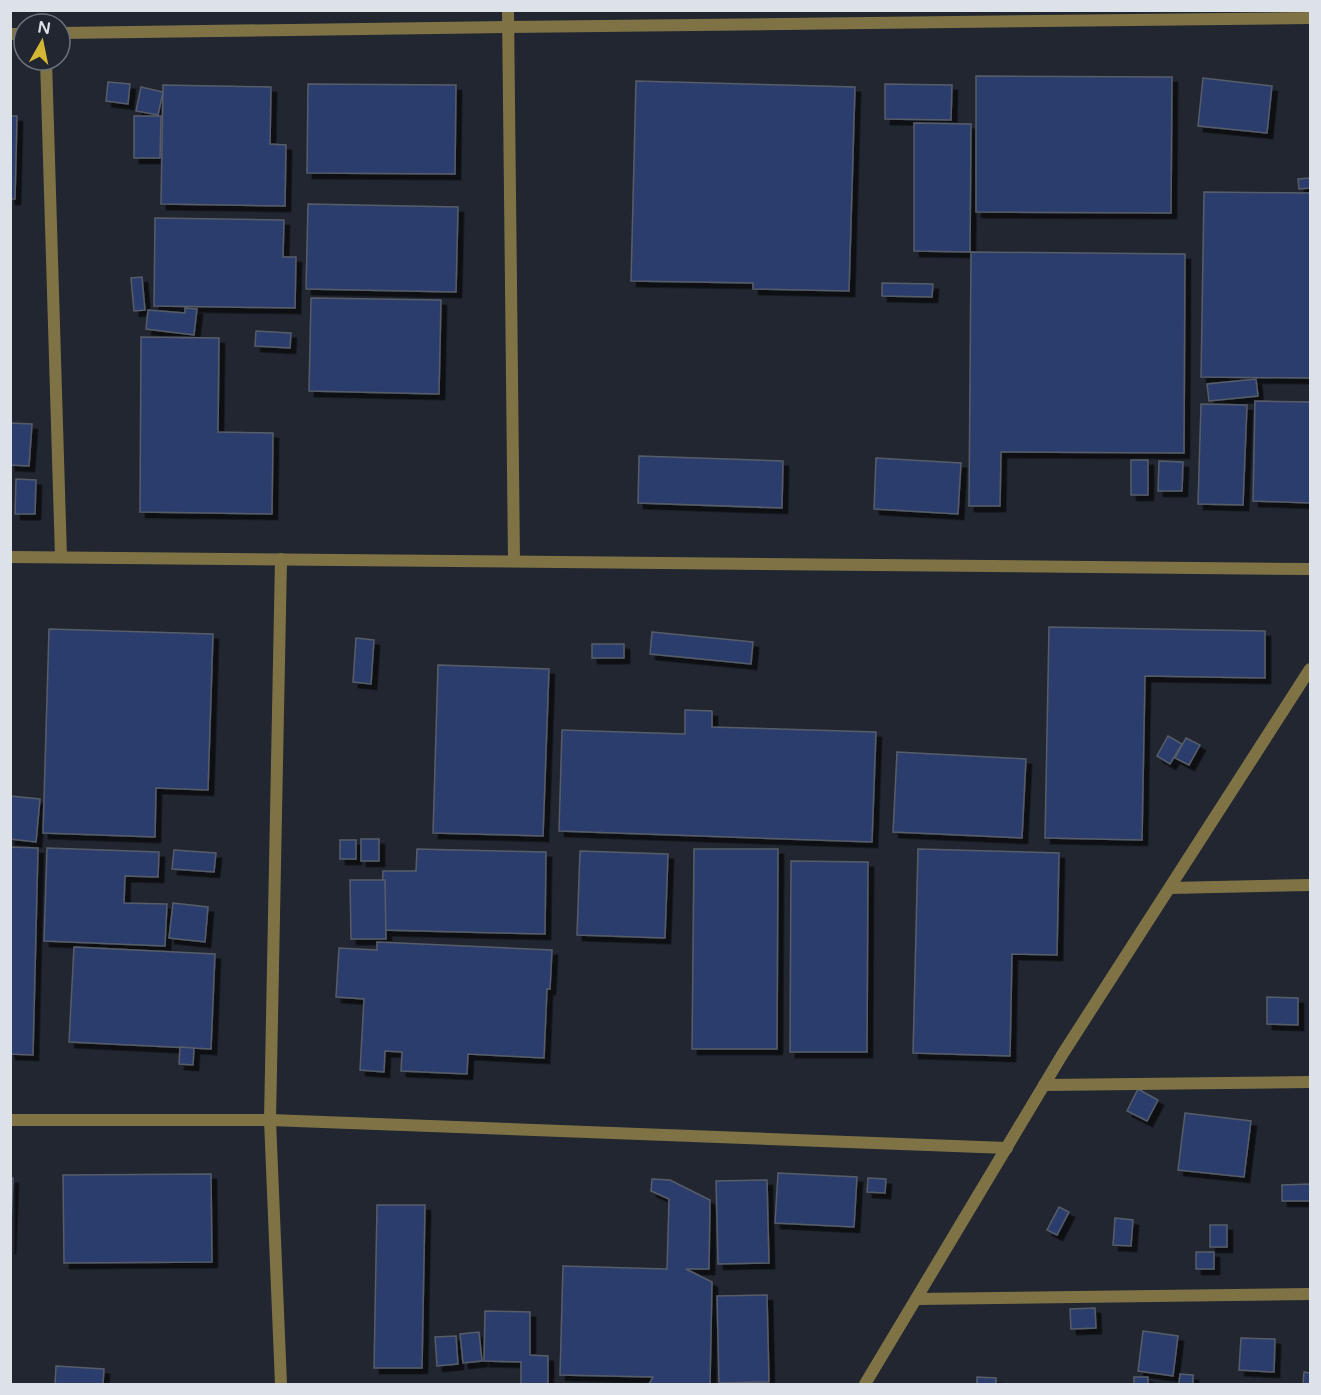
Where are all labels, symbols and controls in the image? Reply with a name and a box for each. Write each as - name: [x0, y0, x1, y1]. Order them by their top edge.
- north arrow: [12, 12, 72, 72]
- text: N: [36, 17, 52, 39]

